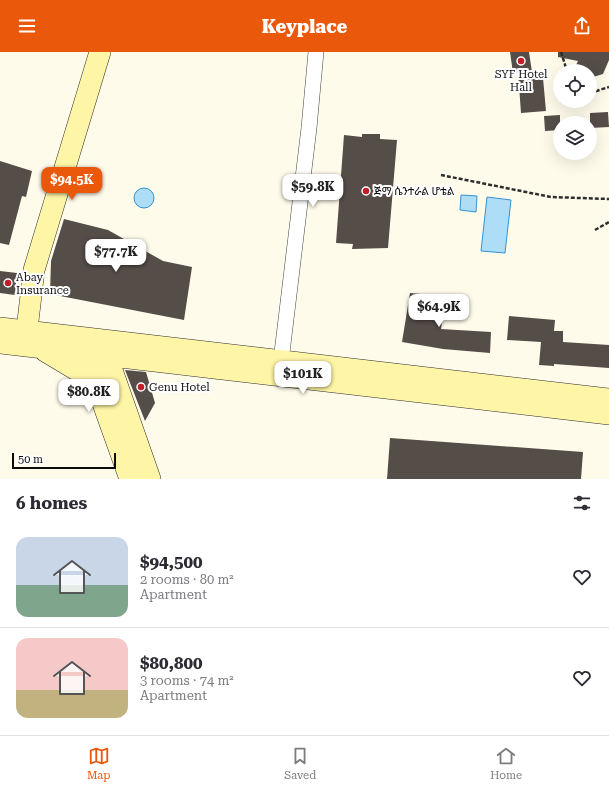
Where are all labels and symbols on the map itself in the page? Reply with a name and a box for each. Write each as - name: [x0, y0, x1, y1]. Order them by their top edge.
- marker: SYF Hotel Hall: [516, 56, 526, 66]
- place label: SYF Hotel Hall: [495, 68, 548, 94]
- pin: $94.5K: [39, 167, 105, 201]
- pin: $59.8K: [280, 174, 346, 208]
- place label: ጅማ ሴንተራል ሆቴል: [374, 185, 455, 198]
- marker: ጅማ ሴንተራል ሆቴል: [361, 186, 371, 196]
- pin: $77.7K: [83, 239, 149, 273]
- place label: Abay Insurance: [16, 271, 69, 297]
- marker: Abay Insurance: [3, 278, 13, 288]
- pin: $64.9K: [406, 294, 472, 328]
- pin: $101K: [275, 361, 331, 395]
- pin: $80.8K: [56, 379, 122, 413]
- place label: Genu Hotel: [149, 381, 210, 394]
- marker: Genu Hotel: [136, 382, 146, 392]
- scale bar: [12, 451, 116, 470]

